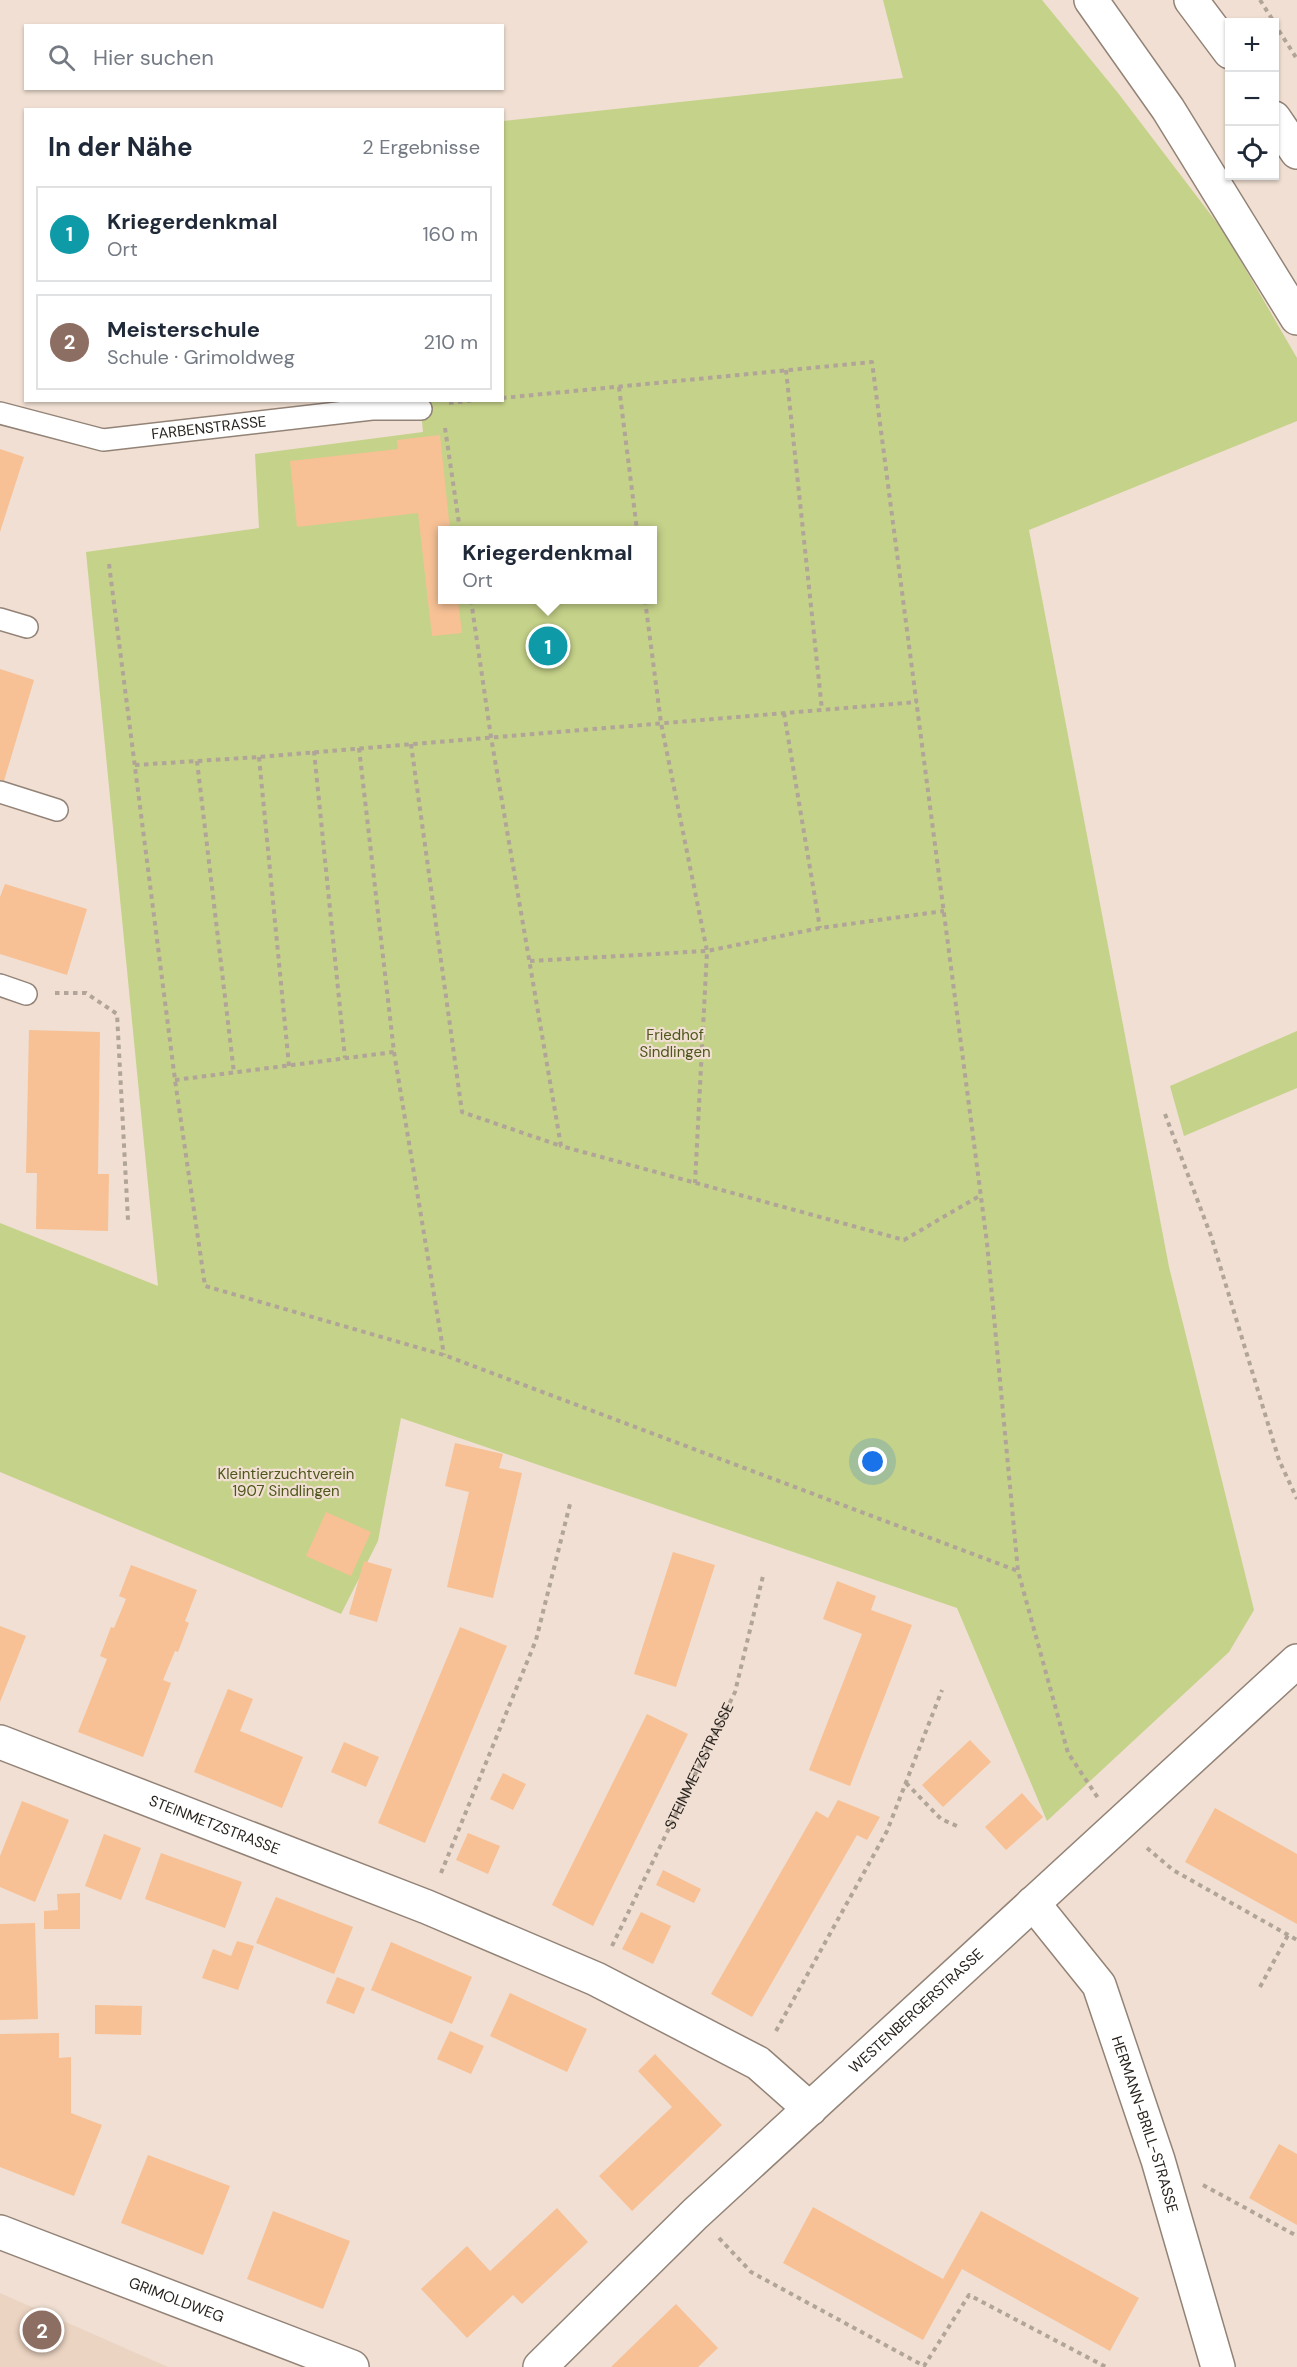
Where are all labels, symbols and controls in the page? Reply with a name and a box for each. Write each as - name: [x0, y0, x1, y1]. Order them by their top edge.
- map controls: [1225, 18, 1279, 180]
- button: +: [1225, 18, 1279, 72]
- search box: [24, 24, 504, 90]
- icon: search: [45, 41, 78, 74]
- text: Hier suchen: [93, 43, 214, 72]
- button: −: [1225, 72, 1279, 126]
- button: locate: [1225, 126, 1279, 180]
- text: In der Nähe: [48, 130, 193, 164]
- text: 2 Ergebnisse: [362, 134, 480, 160]
- text: Kriegerdenkmal: [107, 207, 278, 236]
- text: 1: [66, 221, 73, 247]
- text: 160 m: [422, 221, 478, 247]
- text: Ort: [107, 236, 138, 262]
- text: Meisterschule: [107, 315, 260, 344]
- text: 2: [64, 329, 75, 355]
- text: 210 m: [423, 329, 478, 355]
- text: Schule · Grimoldweg: [107, 344, 295, 370]
- street label: FARBENSTRASSE: [150, 411, 267, 444]
- popup: [438, 526, 657, 604]
- text: Kriegerdenkmal: [462, 538, 633, 567]
- text: Ort: [462, 567, 493, 593]
- pin: 1: [528, 624, 568, 668]
- park label: Friedhof Sindlingen: [639, 1025, 711, 1062]
- your location: [858, 1447, 887, 1476]
- park label: Kleintierzuchtverein 1907 Sindlingen: [218, 1464, 354, 1501]
- street label: STEINMETZSTRASSE: [660, 1699, 738, 1833]
- street label: STEINMETZSTRASSE: [146, 1791, 283, 1859]
- street label: WESTENBERGERSTRASSE: [845, 1944, 988, 2078]
- street label: HERMANN-BRILL-STRASSE: [1107, 2033, 1183, 2215]
- street label: GRIMOLDWEG: [126, 2272, 227, 2327]
- pin: 2: [22, 2308, 62, 2352]

